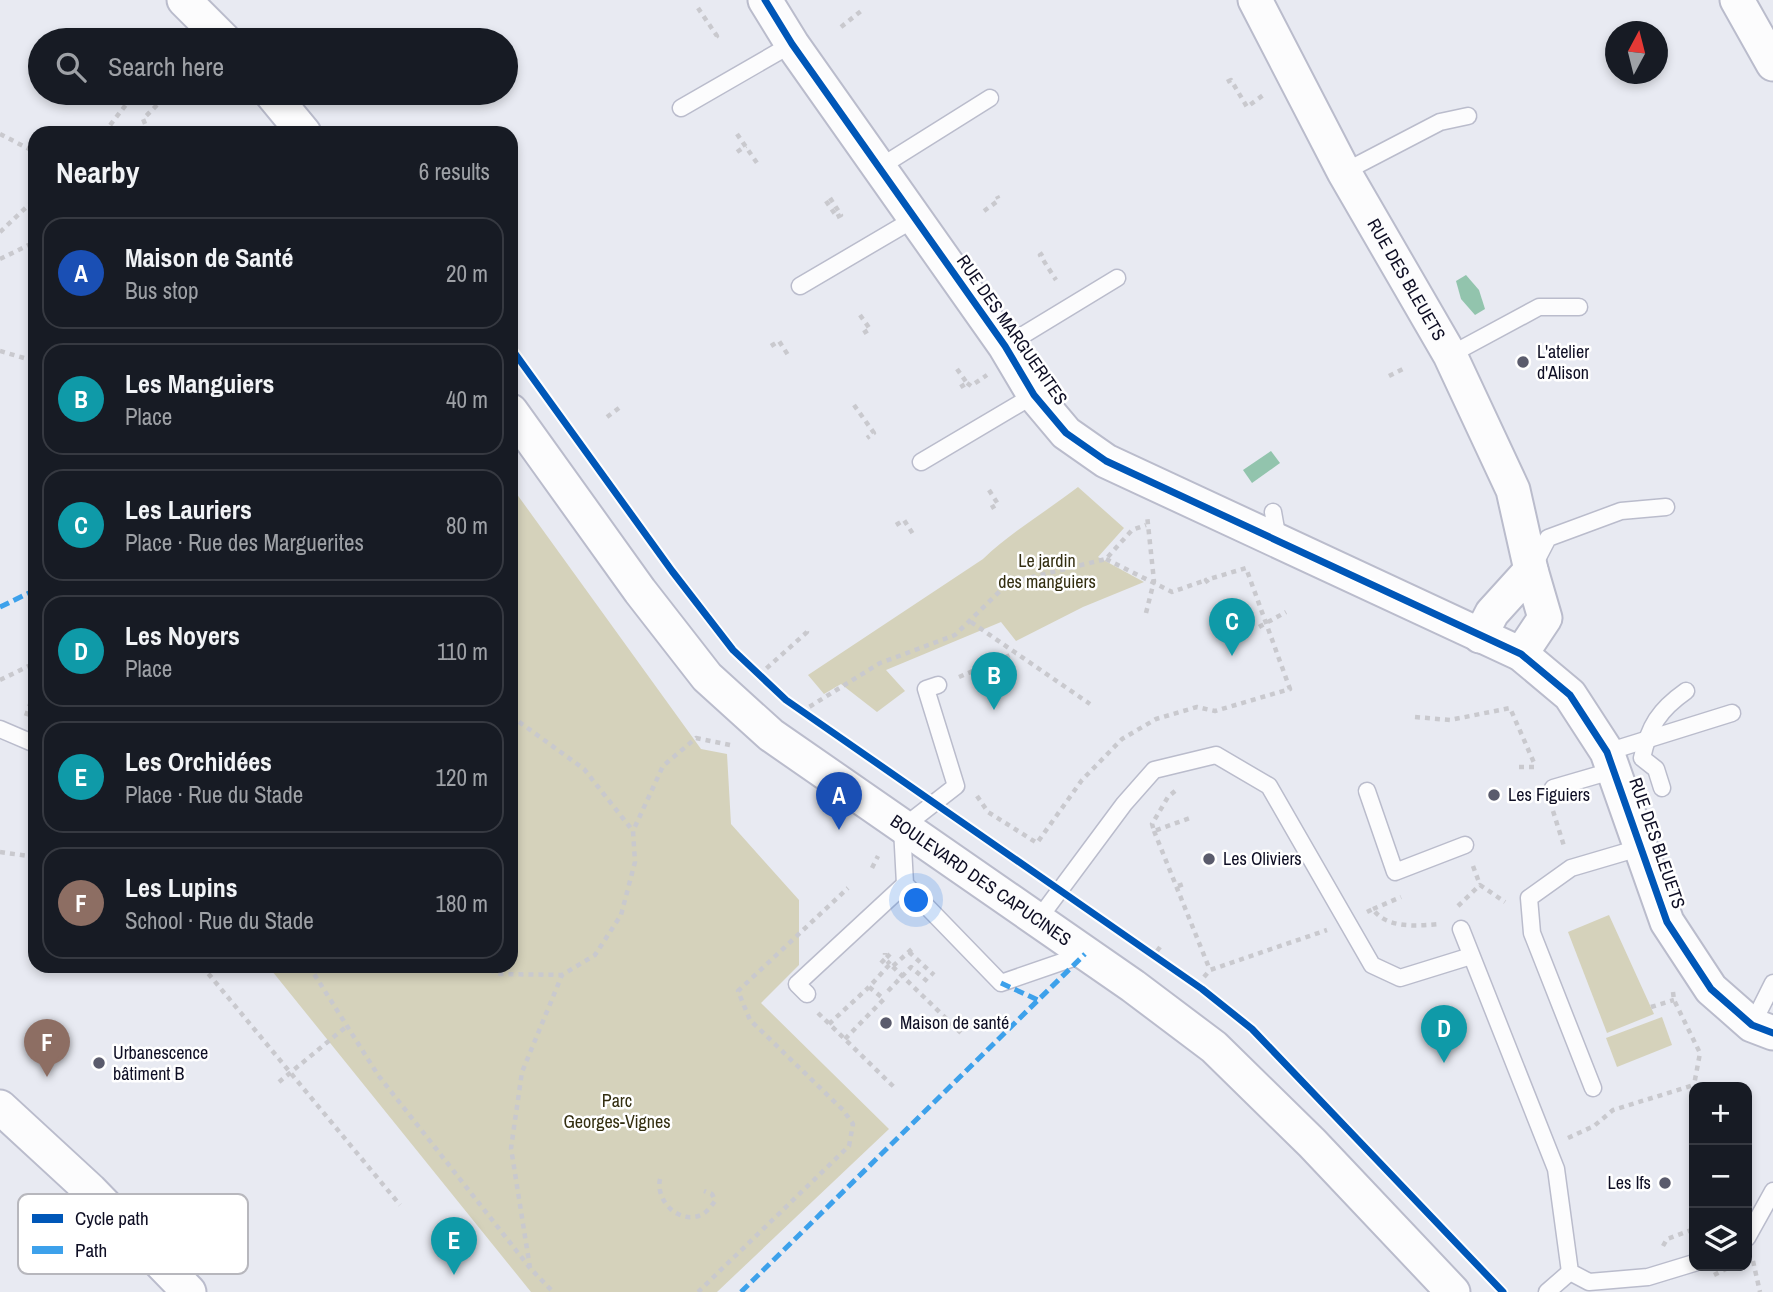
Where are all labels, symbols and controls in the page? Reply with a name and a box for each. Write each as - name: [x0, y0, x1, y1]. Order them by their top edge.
- north arrow: [1605, 21, 1668, 84]
- search box: [28, 28, 518, 105]
- icon: search: [52, 48, 90, 86]
- text: Search here: [108, 49, 224, 84]
- text: Nearby: [56, 152, 139, 192]
- text: 6 results: [419, 156, 490, 187]
- street label: RUE DES BLEUETS: [1362, 214, 1452, 345]
- text: Maison de Santé: [125, 240, 293, 275]
- street label: RUE DES MARGUERITES: [951, 250, 1074, 410]
- text: A: [74, 258, 88, 289]
- text: 20 m: [446, 258, 488, 289]
- text: Bus stop: [125, 275, 198, 306]
- place label: L'atelier d'Alison: [1537, 339, 1589, 385]
- marker: L'atelier d'Alison: [1515, 354, 1531, 370]
- text: Les Manguiers: [125, 366, 274, 401]
- text: B: [74, 384, 88, 415]
- text: 40 m: [446, 384, 488, 415]
- text: Place: [125, 401, 172, 432]
- text: Les Lauriers: [125, 492, 252, 527]
- text: C: [74, 510, 88, 541]
- text: 80 m: [446, 510, 488, 541]
- text: Place · Rue des Marguerites: [125, 527, 364, 558]
- park label: Le jardin des manguiers: [998, 548, 1096, 594]
- pin: C: [1209, 598, 1255, 656]
- text: Les Noyers: [125, 618, 240, 653]
- text: D: [74, 636, 88, 667]
- text: 110 m: [437, 636, 488, 667]
- pin: B: [971, 652, 1017, 710]
- text: Place: [125, 653, 172, 684]
- text: Les Orchidées: [125, 744, 272, 779]
- text: E: [75, 762, 87, 793]
- text: 120 m: [436, 762, 488, 793]
- pin: A: [816, 772, 862, 830]
- street label: RUE DES BLEUETS: [1623, 774, 1692, 912]
- text: Place · Rue du Stade: [125, 779, 303, 810]
- place label: Les Figuiers: [1508, 782, 1590, 807]
- marker: Les Figuiers: [1486, 787, 1502, 803]
- street label: BOULEVARD DES CAPUCINES: [886, 809, 1076, 952]
- place label: Les Oliviers: [1223, 846, 1302, 871]
- marker: Les Oliviers: [1201, 851, 1217, 867]
- text: Les Lupins: [125, 870, 238, 905]
- your location: [899, 883, 933, 917]
- text: F: [75, 888, 87, 919]
- text: 180 m: [436, 888, 488, 919]
- text: School · Rue du Stade: [125, 905, 314, 936]
- pin: D: [1421, 1005, 1467, 1063]
- place label: Maison de santé: [900, 1010, 1009, 1035]
- marker: Maison de santé: [878, 1015, 894, 1031]
- pin: F: [24, 1019, 70, 1077]
- place label: Urbanescence bâtiment B: [113, 1040, 208, 1086]
- marker: Urbanescence bâtiment B: [91, 1055, 107, 1071]
- map controls: [1689, 1082, 1752, 1271]
- button: +: [1689, 1082, 1752, 1145]
- park label: Parc Georges-Vignes: [563, 1088, 671, 1134]
- button: −: [1689, 1145, 1752, 1208]
- place label: Les Ifs: [1608, 1170, 1651, 1195]
- marker: Les Ifs: [1657, 1175, 1673, 1191]
- legend: [18, 1194, 248, 1274]
- text: Cycle path: [75, 1205, 149, 1231]
- button: layers: [1689, 1208, 1752, 1271]
- pin: E: [431, 1217, 477, 1275]
- text: Path: [75, 1237, 107, 1263]

